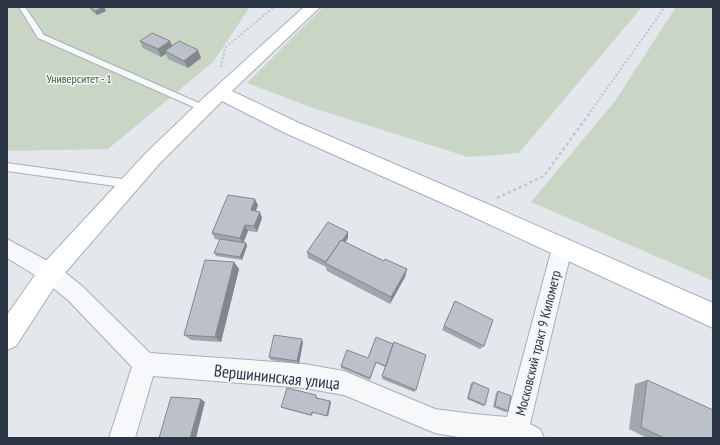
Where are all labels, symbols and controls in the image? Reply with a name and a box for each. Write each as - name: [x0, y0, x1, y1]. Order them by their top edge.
- park label: Университет - 1: [46, 71, 112, 86]
- street label: Московский тракт 9 Километр: [511, 269, 565, 417]
- street label: Вершининская улица: [213, 359, 341, 395]

